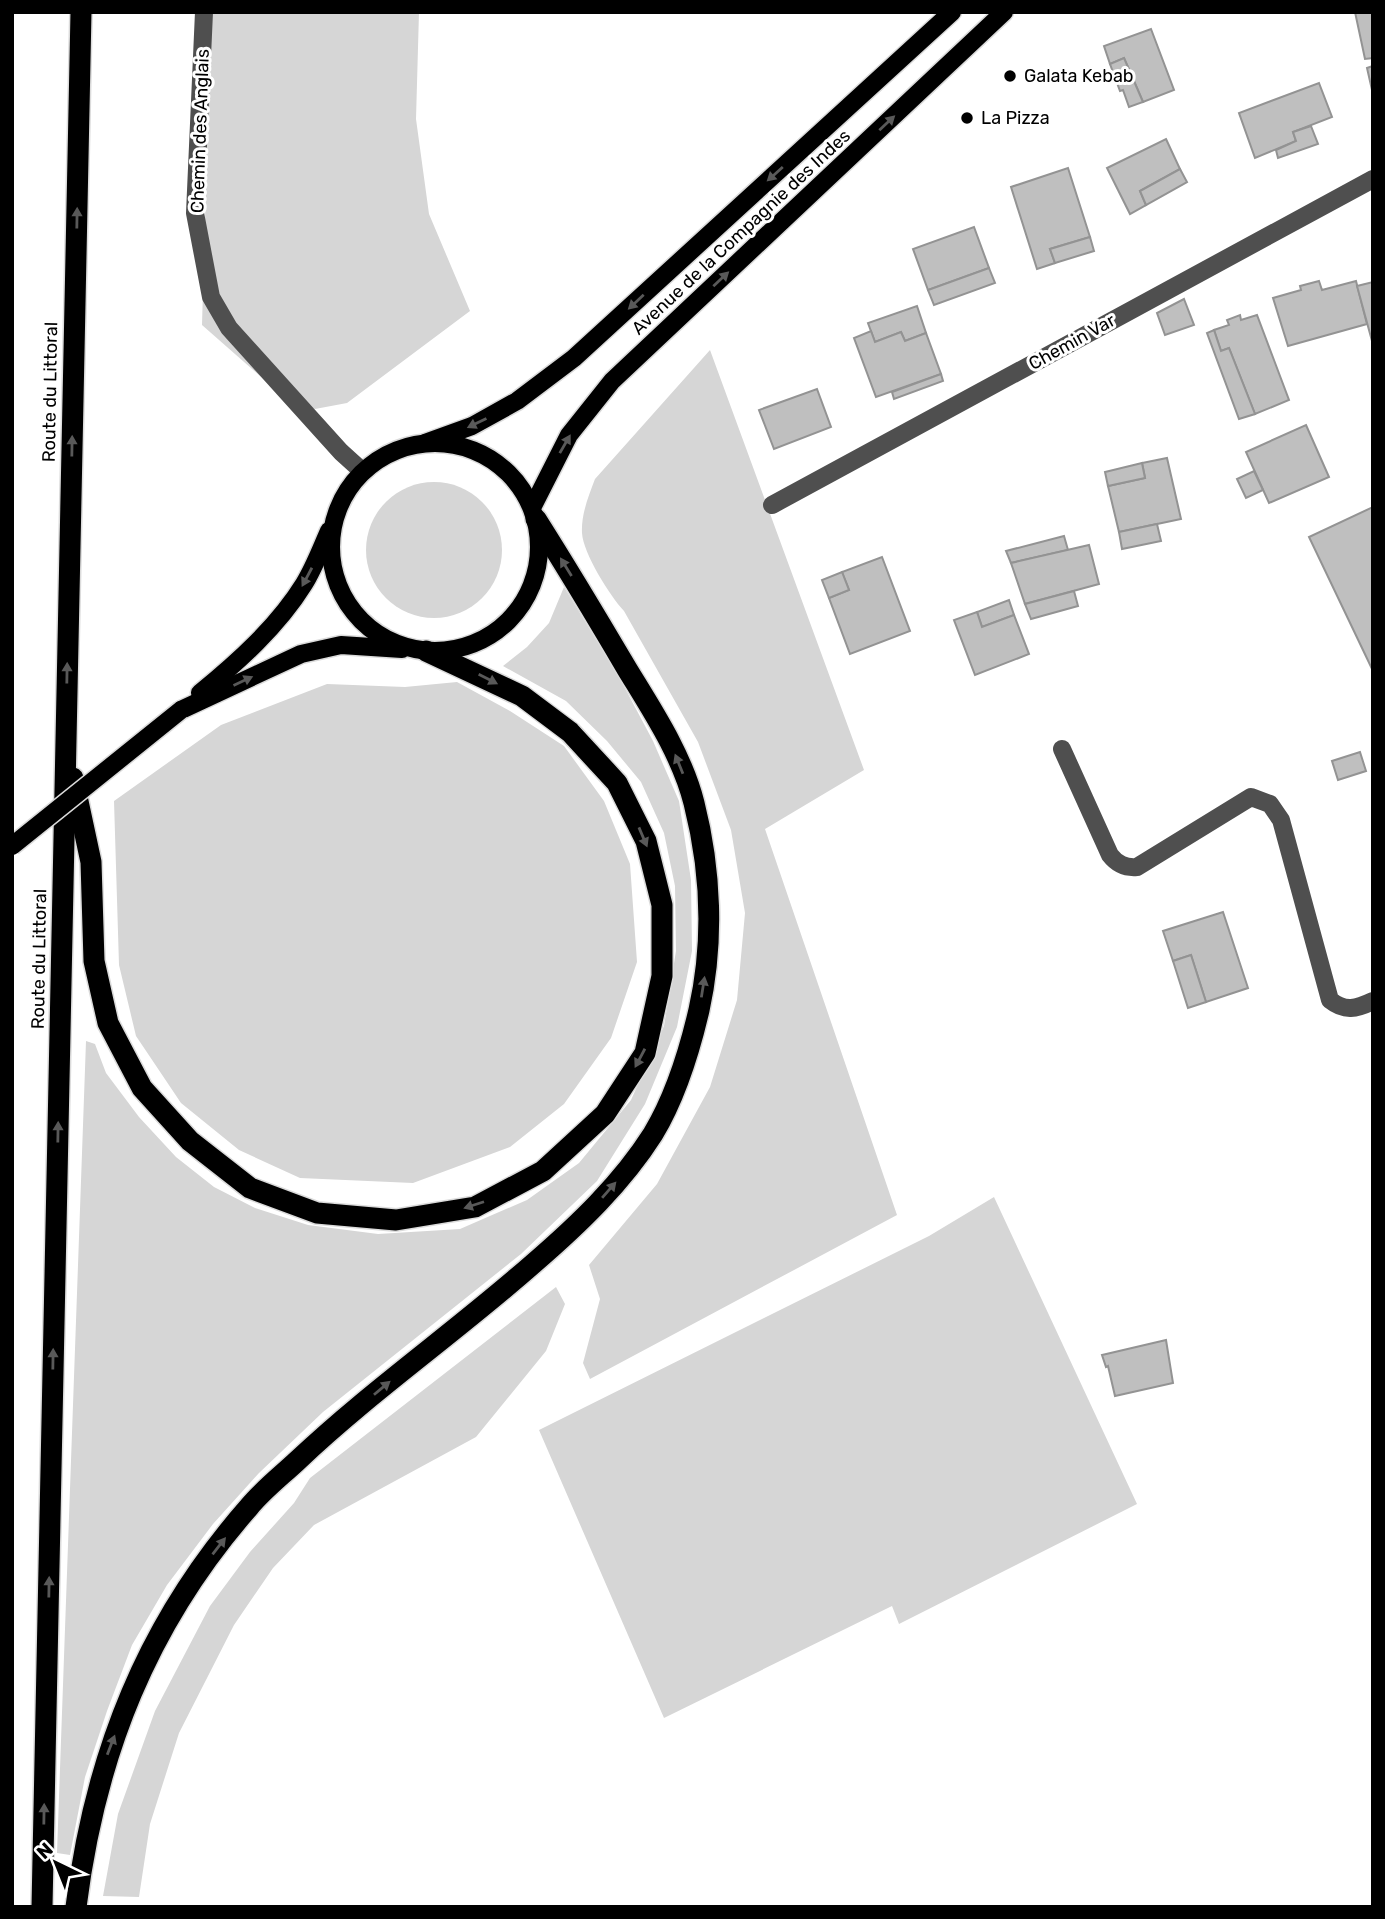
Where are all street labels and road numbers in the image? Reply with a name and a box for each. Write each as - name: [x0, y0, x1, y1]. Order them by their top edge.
- street label: Chemin des Anglais: [186, 49, 214, 213]
- street label: Avenue de la Compagnie des Indes: [627, 125, 855, 339]
- street label: Chemin Var: [1025, 309, 1119, 375]
- street label: Route du Littoral: [38, 322, 62, 462]
- street label: Route du Littoral: [27, 889, 51, 1029]

